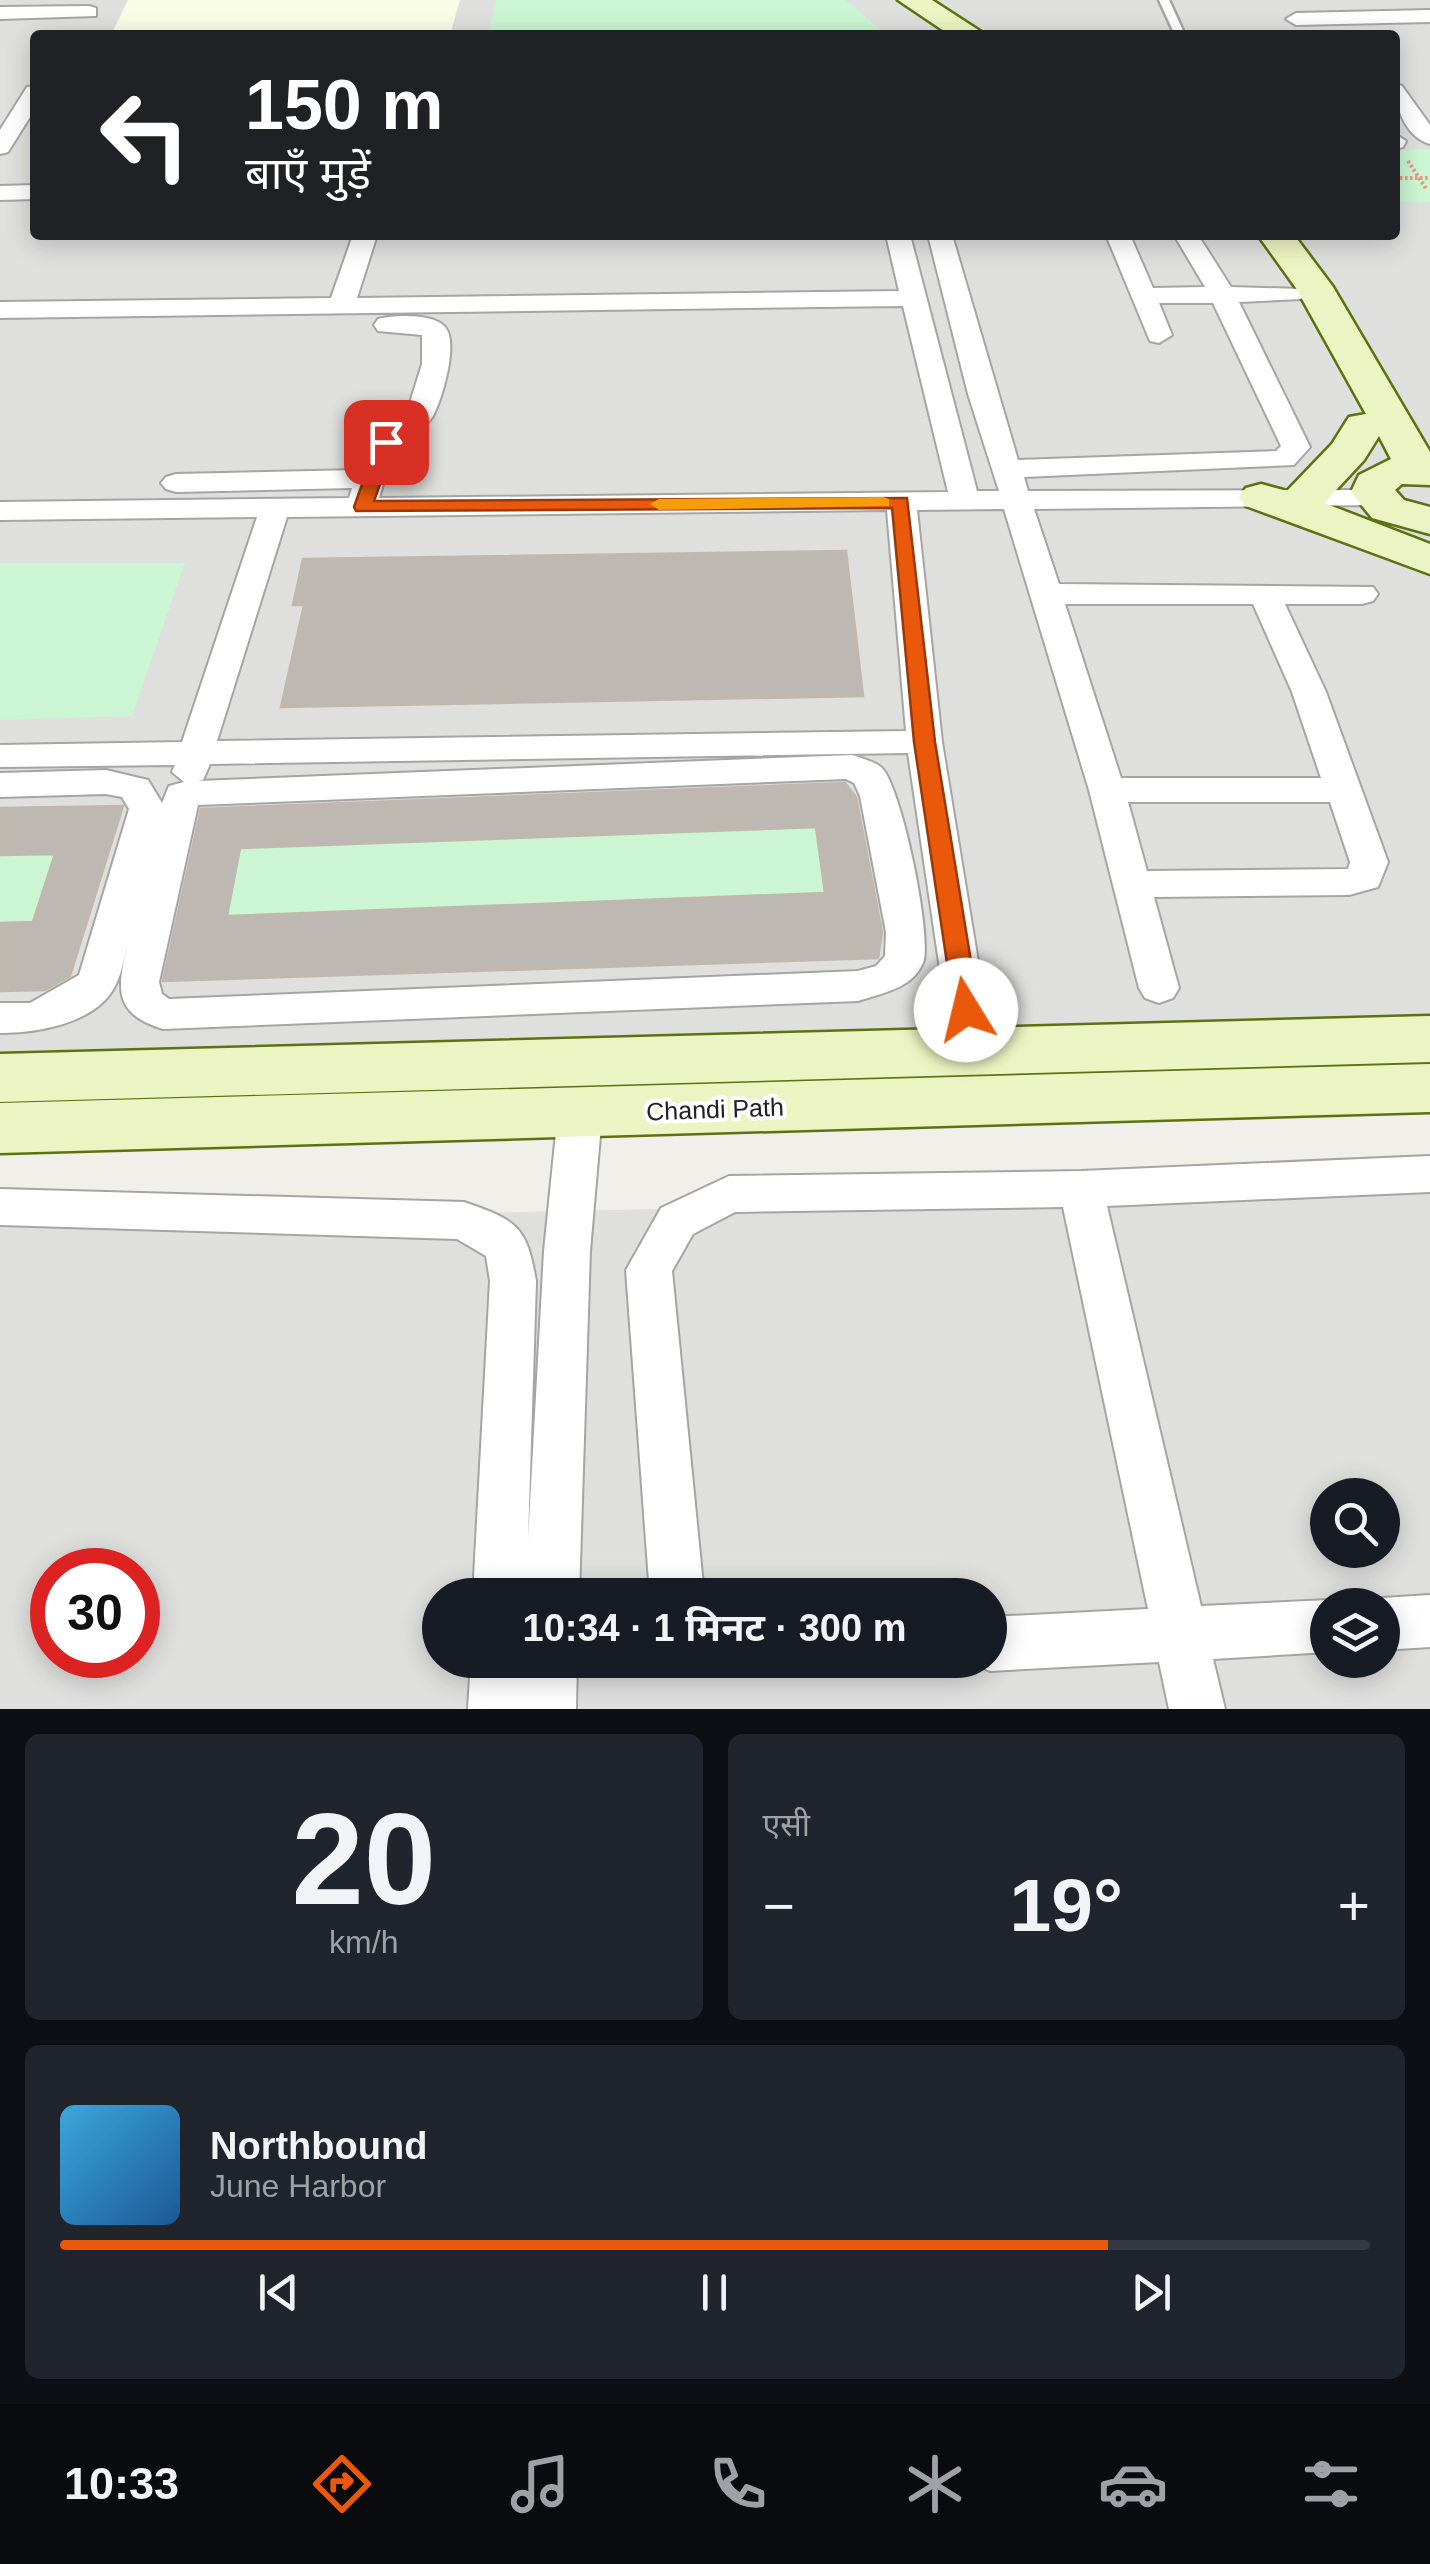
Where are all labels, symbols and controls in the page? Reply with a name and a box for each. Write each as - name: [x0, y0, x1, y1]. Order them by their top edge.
- text: 150 m: [245, 66, 443, 144]
- icon: left: [80, 70, 210, 200]
- text: बाएँ मुड़ें: [245, 148, 371, 199]
- pin: [344, 400, 429, 485]
- icon: arrive: [359, 415, 414, 470]
- position arrow: [914, 958, 1018, 1062]
- street label: Chandi Path: [646, 1093, 784, 1125]
- map controls: [1310, 1478, 1400, 1678]
- button: search: [1310, 1478, 1400, 1568]
- speed limit sign: 30: [30, 1548, 160, 1678]
- button: layers: [1310, 1588, 1400, 1678]
- text: 10:34 · 1 मिनट · 300 m: [523, 1607, 906, 1649]
- text: 20: [291, 1786, 436, 1932]
- text: एसी: [763, 1807, 810, 1843]
- text: 19°: [1010, 1863, 1123, 1947]
- text: −: [763, 1875, 795, 1937]
- text: +: [1338, 1875, 1370, 1937]
- text: km/h: [329, 1924, 398, 1960]
- text: Northbound: [210, 2125, 427, 2167]
- text: June Harbor: [210, 2168, 386, 2204]
- icon: previous: [251, 2265, 306, 2320]
- icon: pause: [687, 2265, 742, 2320]
- icon: next: [1124, 2265, 1179, 2320]
- icon: directions: [307, 2449, 377, 2519]
- icon: music: [505, 2449, 575, 2519]
- icon: phone: [703, 2449, 773, 2519]
- icon: climate: [900, 2449, 970, 2519]
- icon: car: [1098, 2449, 1168, 2519]
- icon: filters: [1296, 2449, 1366, 2519]
- text: 10:33: [64, 2458, 179, 2509]

